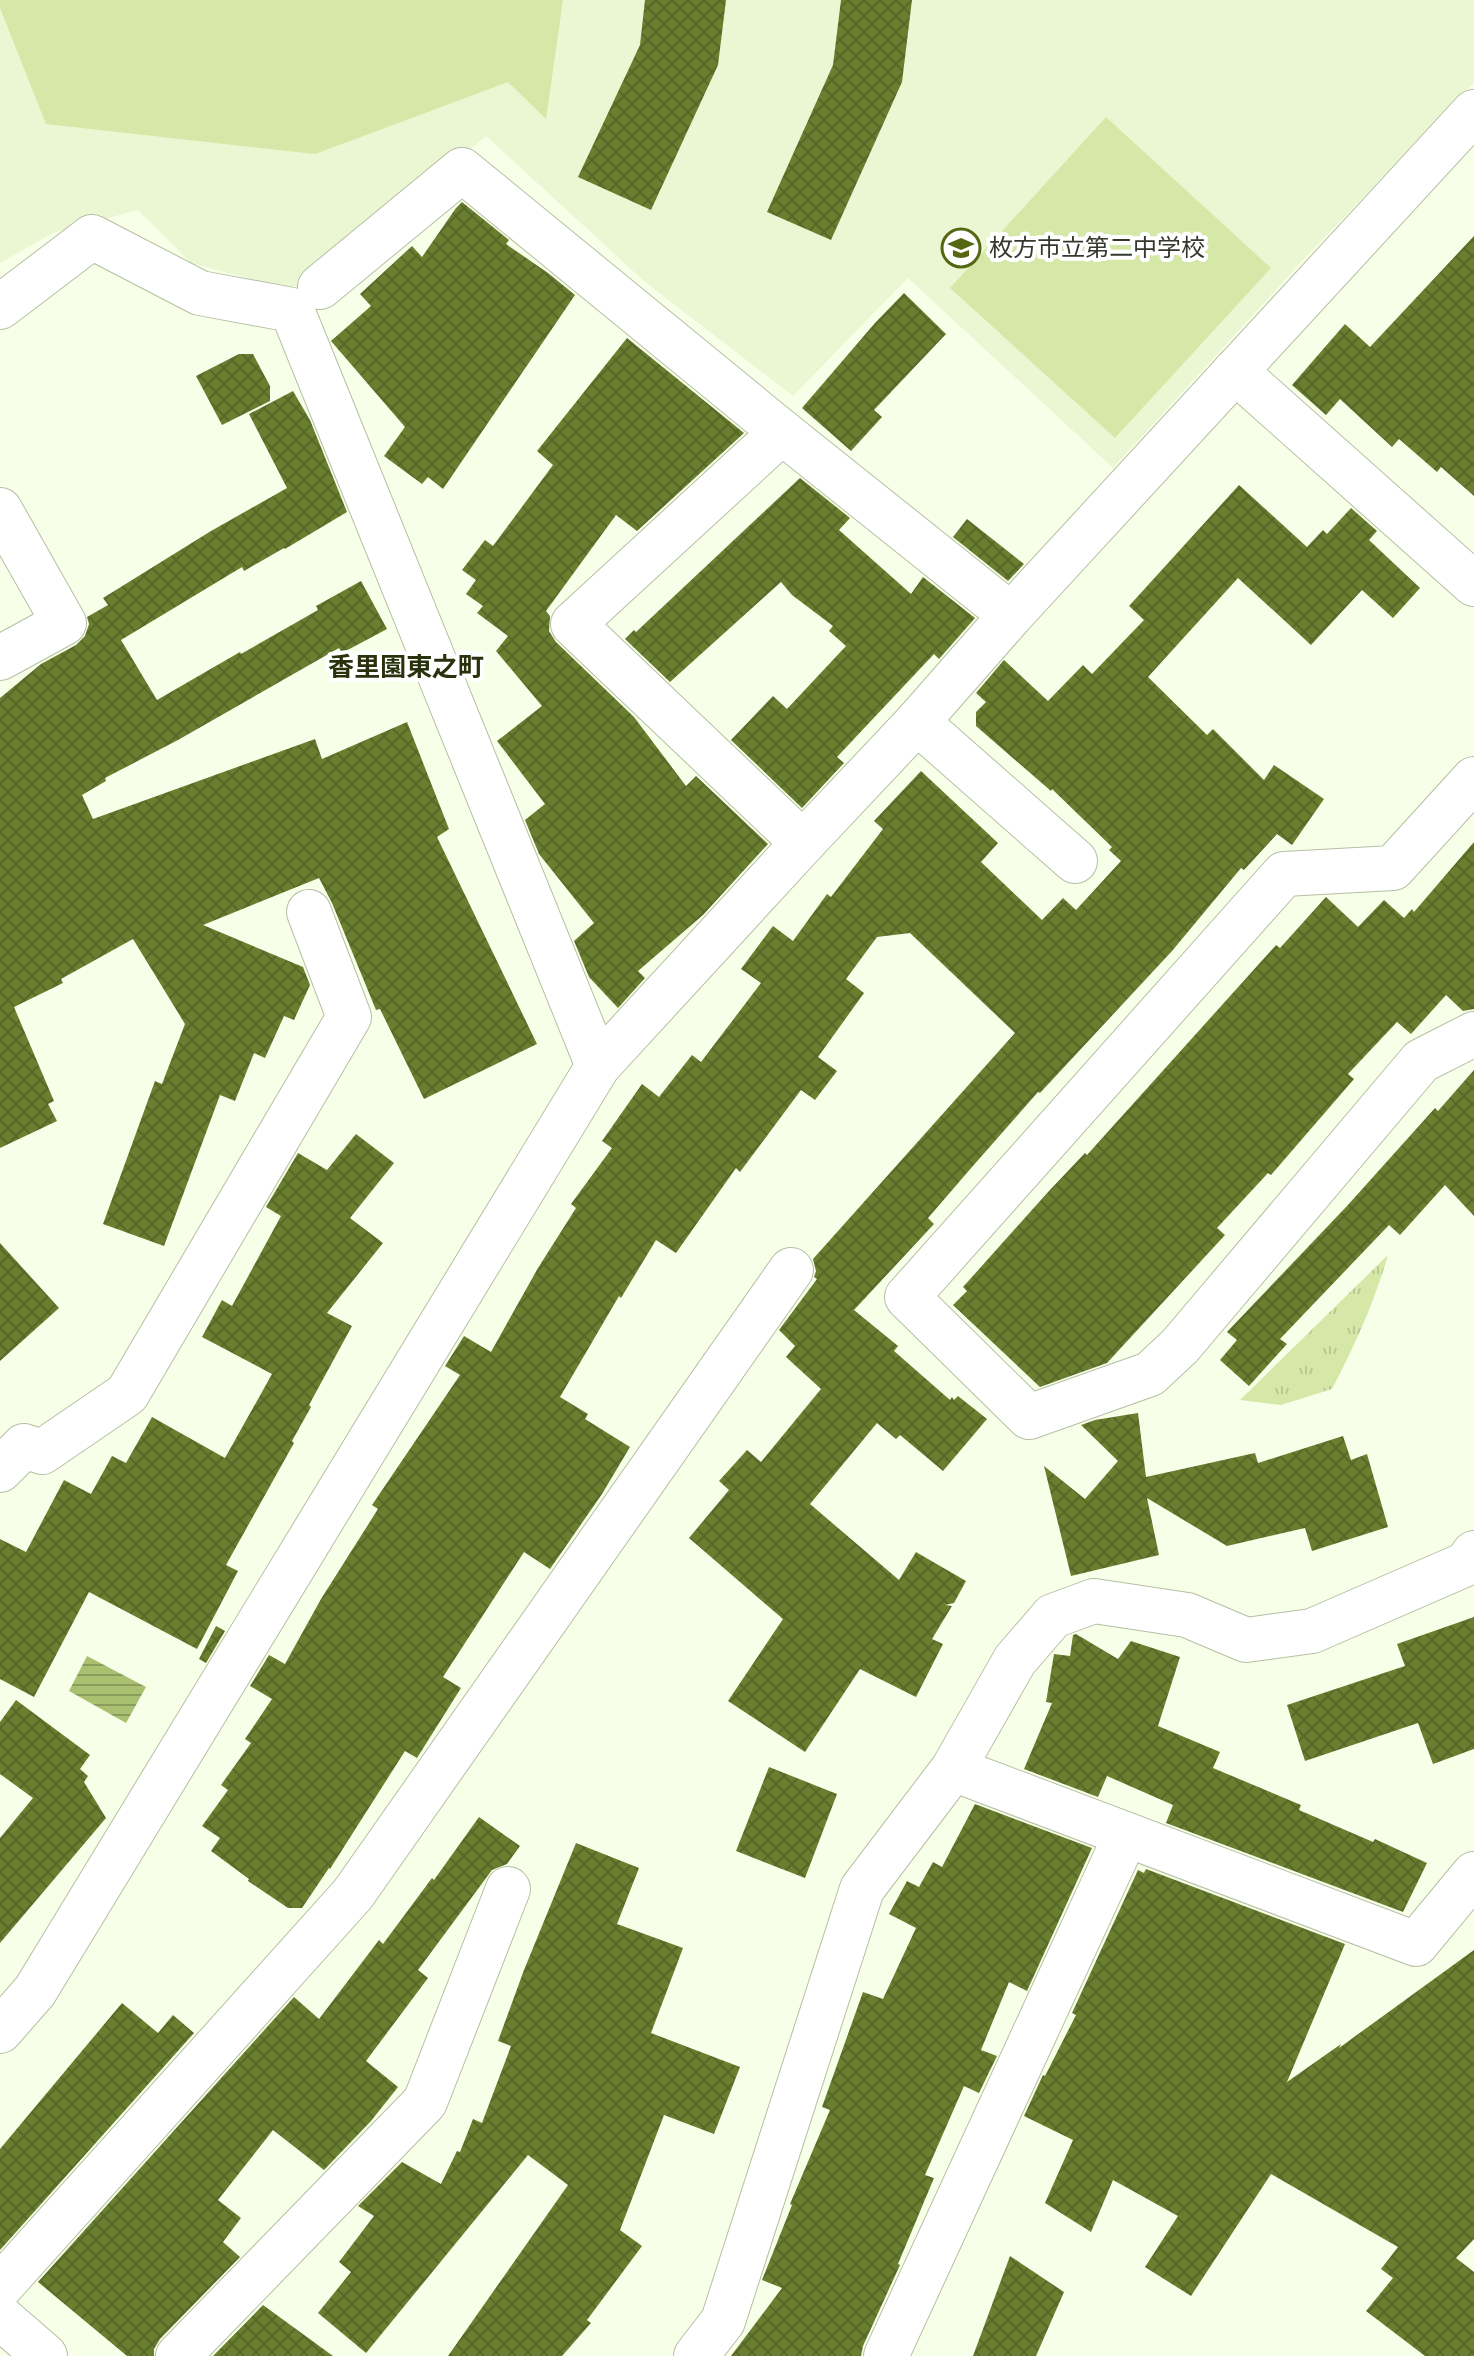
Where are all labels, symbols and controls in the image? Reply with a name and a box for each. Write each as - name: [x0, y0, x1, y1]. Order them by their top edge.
- school or university icon: 枚方市立第二中学校: [940, 227, 982, 269]
- place label: 枚方市立第二中学校: [989, 230, 1205, 263]
- district label: 香里園東之町: [328, 648, 484, 684]

